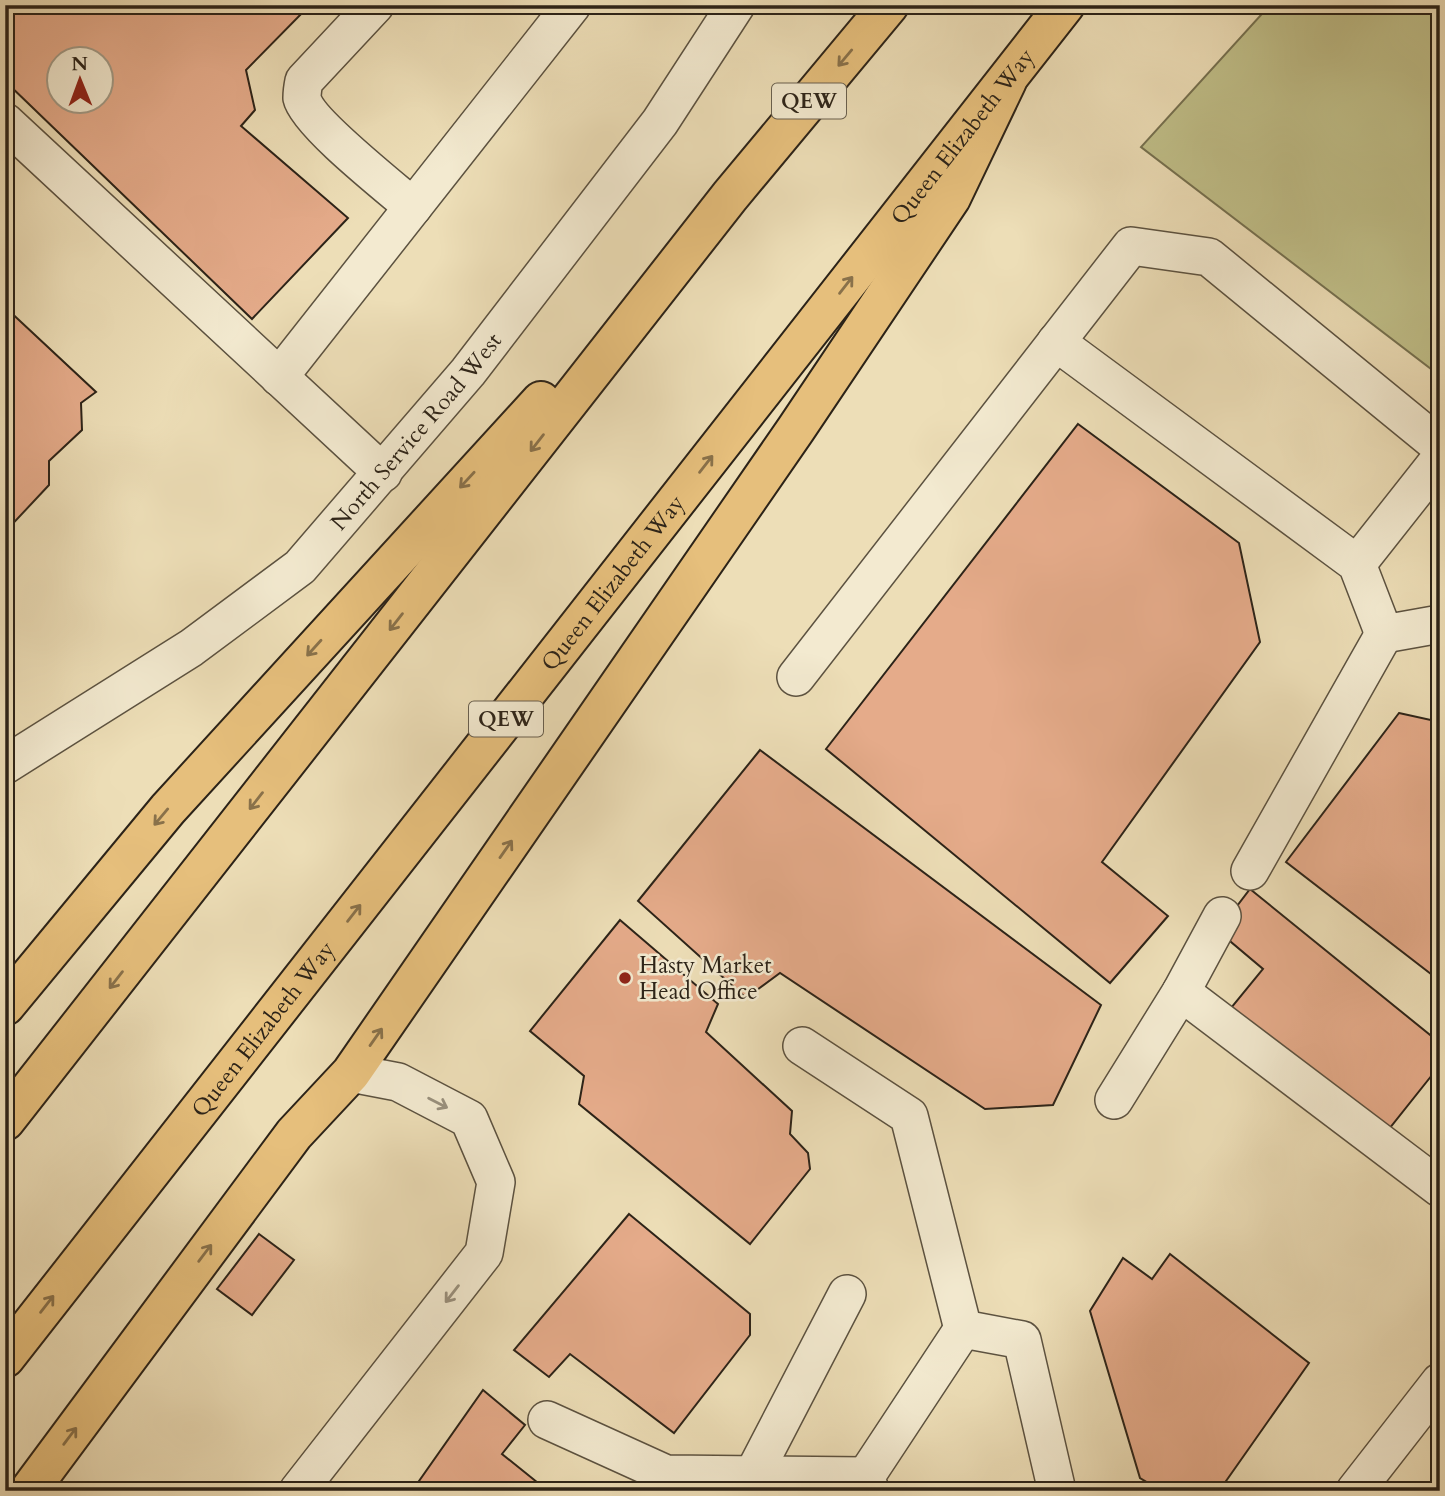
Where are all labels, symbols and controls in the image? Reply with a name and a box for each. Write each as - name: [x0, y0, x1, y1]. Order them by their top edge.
- street label: Queen Elizabeth Way: [884, 42, 1041, 231]
- north arrow: [46, 46, 116, 116]
- one-way arrow: [837, 48, 853, 66]
- text: N: [71, 51, 89, 77]
- road number: QEW: [772, 84, 846, 119]
- one-way arrow: [839, 277, 854, 295]
- street label: North Service Road West: [324, 326, 509, 537]
- one-way arrow: [529, 433, 544, 452]
- one-way arrow: [698, 456, 713, 474]
- one-way arrow: [459, 471, 476, 488]
- street label: Queen Elizabeth Way: [534, 488, 692, 677]
- one-way arrow: [389, 612, 404, 631]
- one-way arrow: [306, 639, 322, 657]
- road number: QEW: [469, 702, 543, 736]
- one-way arrow: [248, 791, 263, 810]
- one-way arrow: [153, 807, 169, 825]
- one-way arrow: [499, 840, 513, 860]
- one-way arrow: [346, 905, 361, 923]
- street label: Queen Elizabeth Way: [184, 935, 342, 1124]
- place label: Hasty Market Head Office: [639, 950, 771, 1007]
- one-way arrow: [108, 970, 123, 989]
- marker: Hasty Market Head Office: [617, 970, 633, 986]
- one-way arrow: [369, 1028, 384, 1047]
- one-way arrow: [427, 1096, 448, 1110]
- one-way arrow: [198, 1245, 213, 1263]
- one-way arrow: [444, 1284, 459, 1303]
- one-way arrow: [40, 1296, 55, 1314]
- one-way arrow: [62, 1427, 77, 1446]

